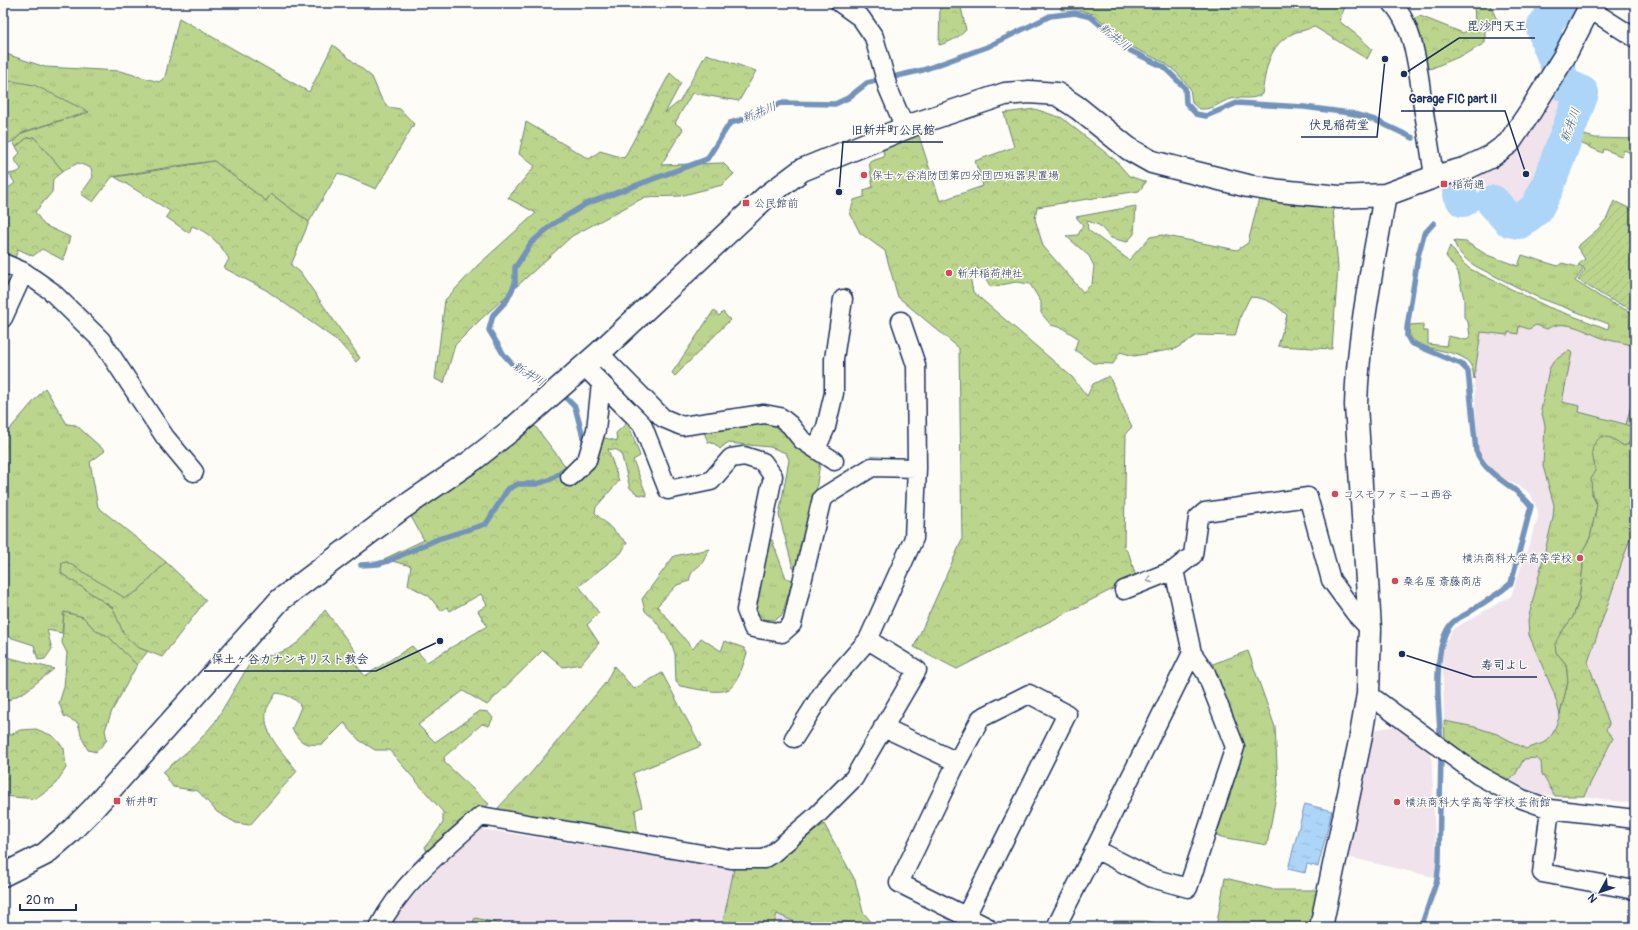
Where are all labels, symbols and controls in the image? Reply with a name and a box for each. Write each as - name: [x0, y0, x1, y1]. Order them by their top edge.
- callout: 毘沙門天王: [1459, 14, 1535, 38]
- text: 毘沙門天王: [1467, 19, 1527, 34]
- water label: 新井川: [1096, 20, 1133, 55]
- callout: Garage FIC part II: [1401, 87, 1505, 111]
- text: Garage FIC part II: [1409, 92, 1497, 107]
- water label: 新井川: [740, 99, 779, 126]
- water label: 新井川: [1557, 106, 1584, 145]
- callout: 伏見稲荷堂: [1301, 113, 1377, 137]
- callout: 旧新井町公民館: [843, 118, 943, 142]
- text: 伏見稲荷堂: [1309, 118, 1369, 133]
- text: 旧新井町公民館: [851, 123, 935, 138]
- place label: 保士ヶ谷消防団第四分団四班器具置場: [872, 169, 1059, 182]
- marker: 保士ヶ谷消防団第四分団四班器具置場: [859, 170, 869, 180]
- place label: 稲荷通: [1452, 178, 1485, 191]
- marker: 稲荷通: [1439, 179, 1449, 189]
- place label: 公民館前: [754, 197, 798, 210]
- marker: 公民館前: [741, 198, 751, 208]
- place label: 新井稲荷神社: [957, 267, 1023, 280]
- marker: 新井稲荷神社: [944, 268, 954, 278]
- water label: 新井川: [509, 359, 548, 390]
- place label: コスモファミーユ西谷: [1343, 488, 1452, 501]
- marker: コスモファミーユ西谷: [1330, 489, 1340, 499]
- place label: 横浜商科大学高等学校: [1462, 552, 1572, 565]
- marker: 横浜商科大学高等学校: [1575, 553, 1585, 563]
- place label: 桑名屋 斎藤商店: [1403, 575, 1482, 588]
- one-way arrow: [1146, 576, 1153, 584]
- marker: 桑名屋 斎藤商店: [1390, 576, 1400, 586]
- callout: 保土ヶ谷カナンキリスト教会: [204, 647, 376, 671]
- text: 保土ヶ谷カナンキリスト教会: [212, 652, 368, 667]
- callout: 寿司よし: [1473, 653, 1537, 677]
- text: 寿司よし: [1481, 658, 1529, 673]
- place label: 新井町: [125, 795, 158, 808]
- marker: 新井町: [112, 796, 122, 806]
- place label: 横浜商科大学高等学校 芸術館: [1405, 796, 1550, 809]
- marker: 横浜商科大学高等学校 芸術館: [1392, 797, 1402, 807]
- north arrow: [1580, 872, 1620, 912]
- scale bar: [20, 886, 76, 912]
- text: N: [1585, 891, 1600, 905]
- text: 20 m: [26, 893, 55, 908]

